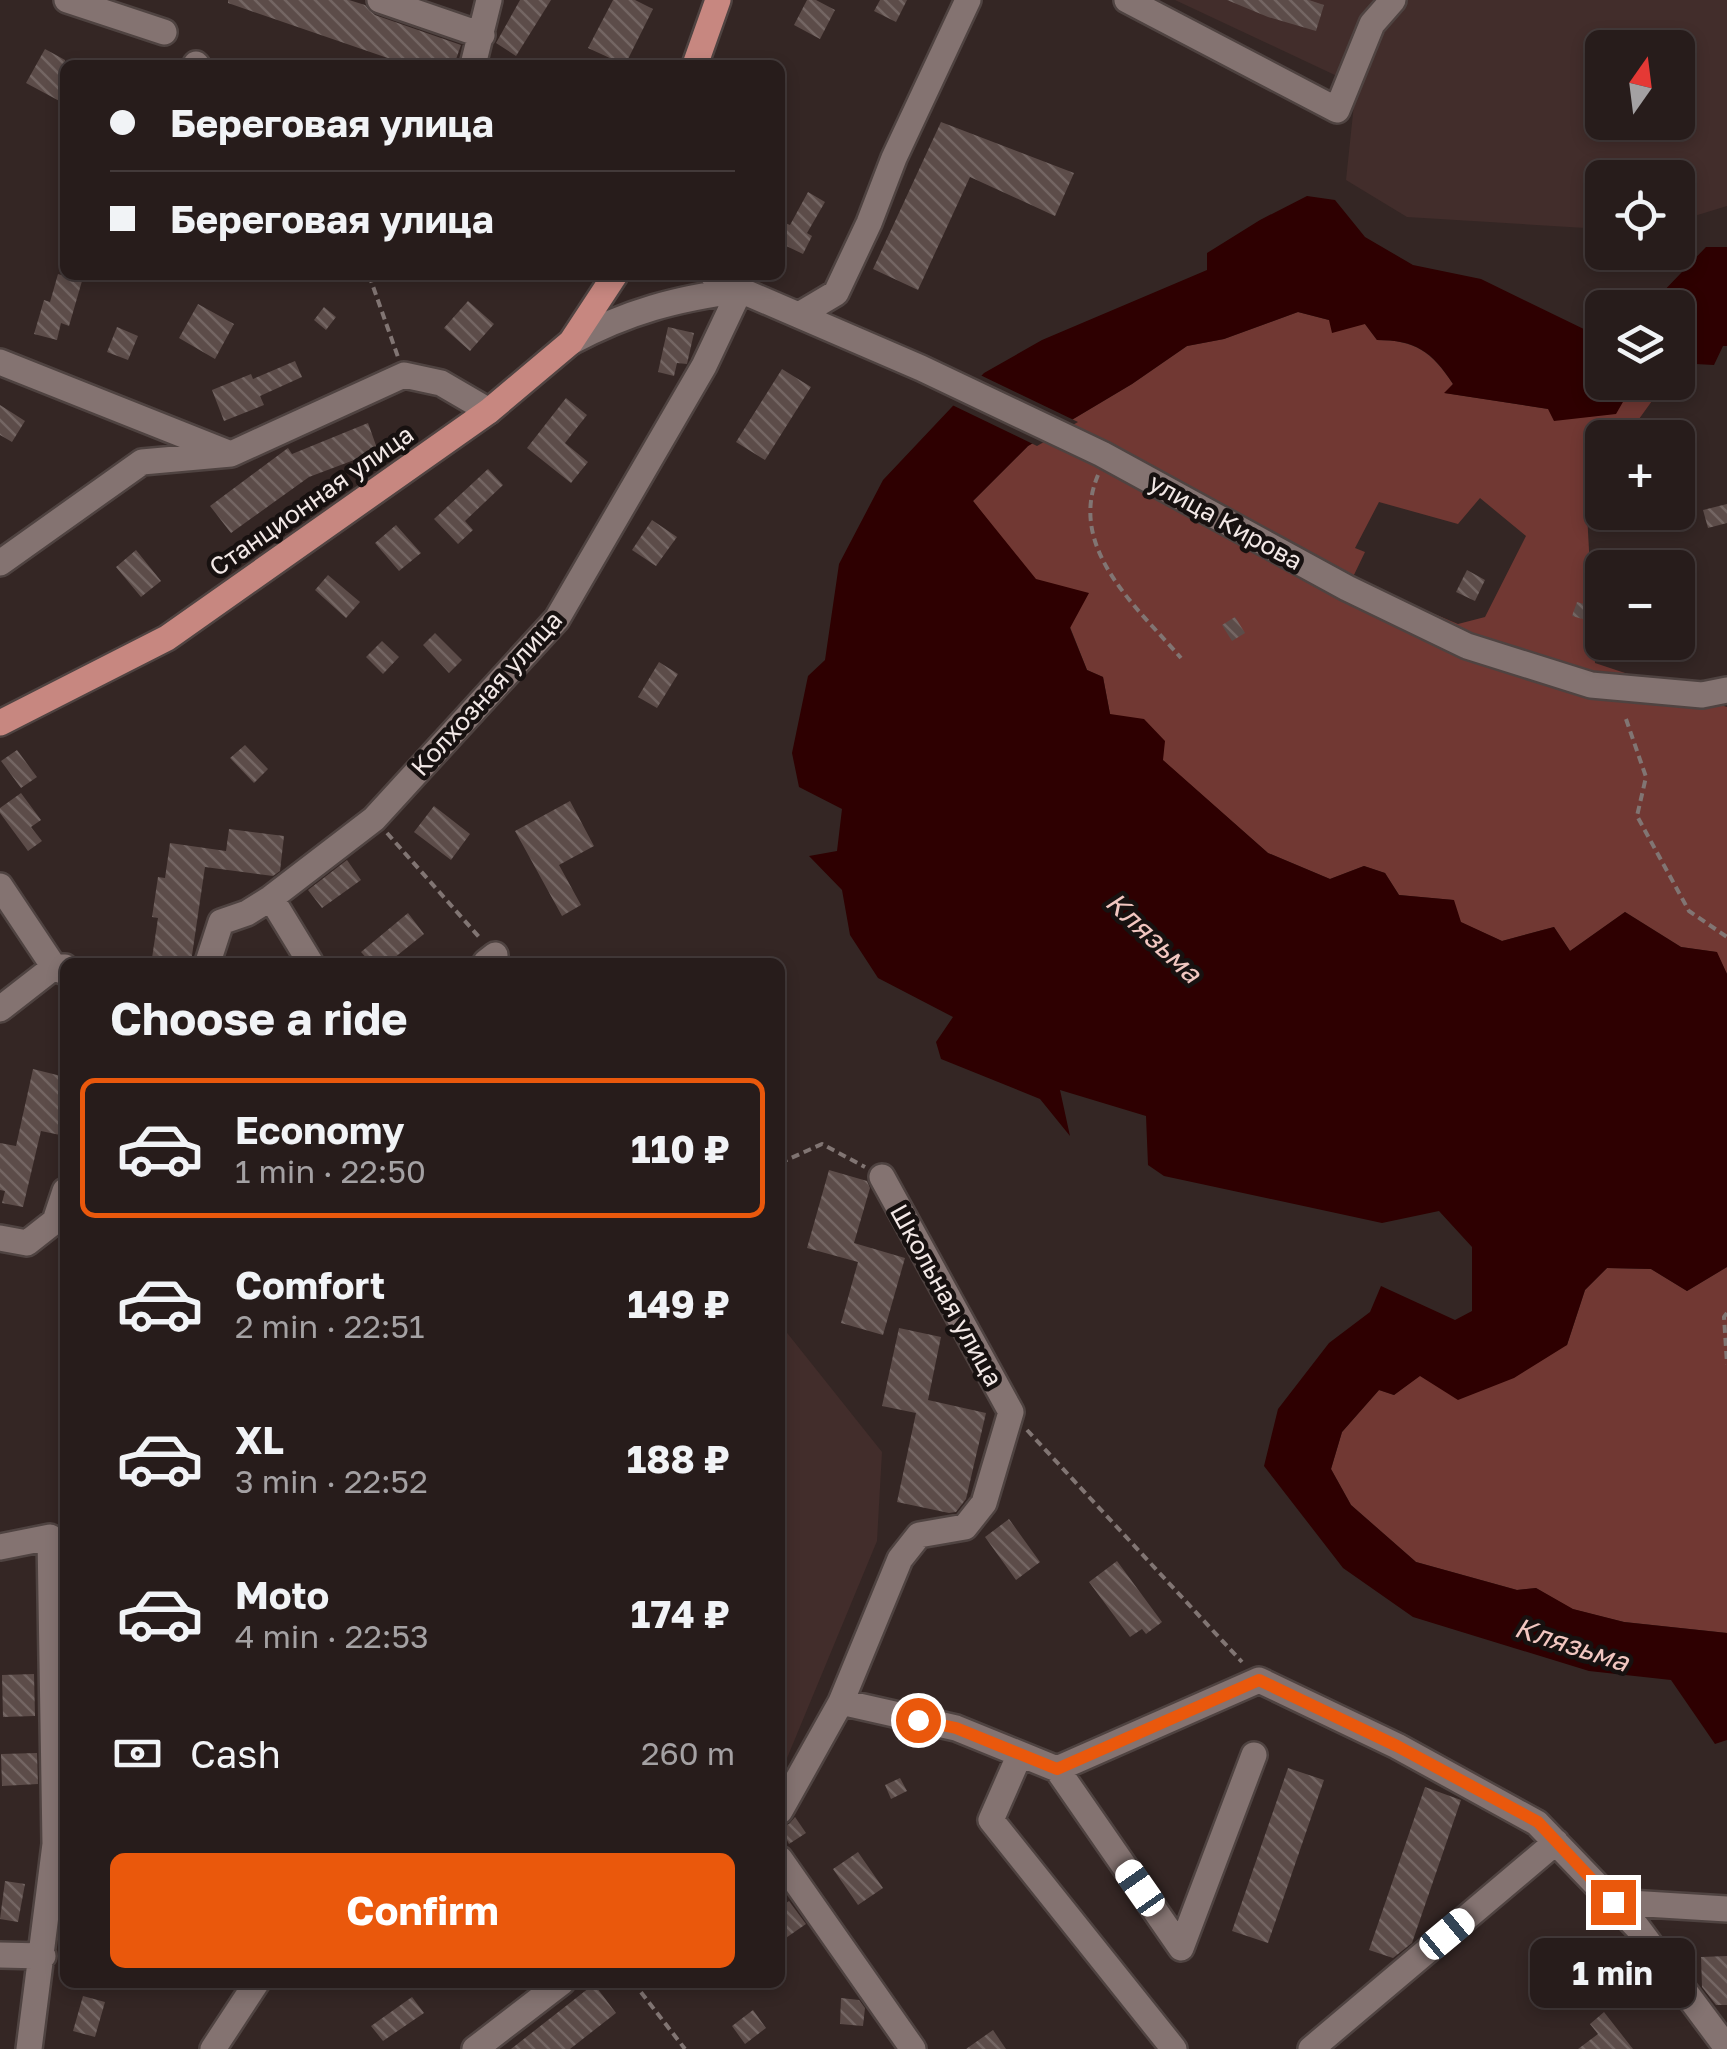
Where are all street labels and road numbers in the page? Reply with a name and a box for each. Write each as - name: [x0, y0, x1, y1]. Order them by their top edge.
- street label: Станционная улица: [203, 418, 419, 582]
- street label: улица Кирова: [1144, 466, 1308, 576]
- street label: Колхозная улица: [404, 604, 568, 782]
- street label: Школьная улица: [884, 1198, 1010, 1392]

